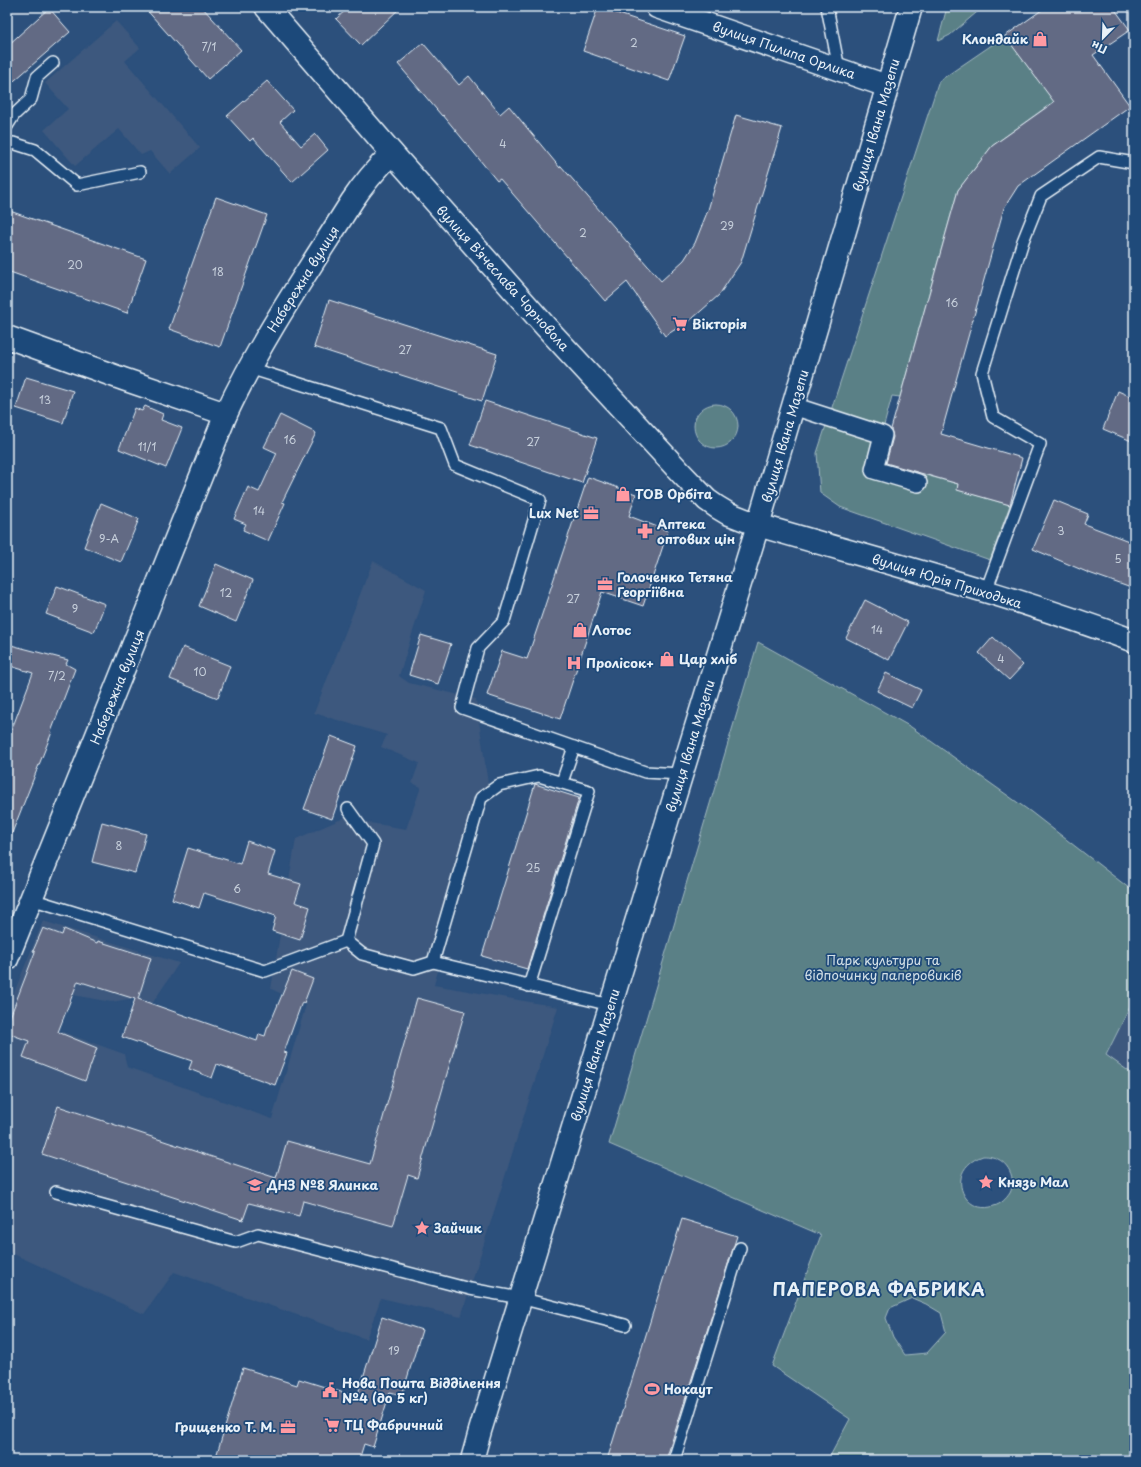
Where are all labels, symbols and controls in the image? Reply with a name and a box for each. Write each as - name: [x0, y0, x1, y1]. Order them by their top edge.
- street label: вулиця Пилипа Орлика: [710, 16, 859, 83]
- north arrow: [1083, 18, 1123, 58]
- place label: Клондайк: [962, 29, 1029, 48]
- shop icon: Клондайк: [1031, 30, 1049, 48]
- house number: 2: [630, 34, 638, 51]
- text: Пн: [1088, 37, 1110, 59]
- house number: 7/1: [201, 38, 217, 55]
- street label: вулиця Івана Мазепи: [847, 56, 904, 194]
- house number: 4: [499, 135, 507, 152]
- street label: вулиця Вʼячеслава Чорновола: [433, 201, 575, 355]
- house number: 29: [720, 217, 734, 234]
- street label: Набережна вулиця: [262, 222, 343, 336]
- house number: 2: [579, 224, 587, 241]
- house number: 20: [67, 256, 83, 273]
- house number: 18: [212, 263, 224, 280]
- house number: 16: [946, 294, 959, 311]
- place label: Вікторія: [692, 314, 747, 333]
- supermarket icon: Вікторія: [671, 315, 689, 333]
- house number: 27: [398, 341, 412, 358]
- street label: вулиця Івана Мазепи: [756, 367, 813, 505]
- house number: 13: [39, 391, 51, 408]
- house number: 16: [284, 431, 297, 448]
- house number: 27: [526, 433, 540, 450]
- house number: 11/1: [138, 438, 156, 455]
- place label: ТОВ Орбіта: [635, 484, 713, 503]
- shop icon: ТОВ Орбіта: [614, 485, 632, 503]
- house number: 14: [253, 502, 265, 519]
- place label: Lux Net: [529, 503, 579, 522]
- office icon: Lux Net: [582, 504, 600, 522]
- place label: Аптека оптових цін: [657, 514, 735, 548]
- pharmacy icon: Аптека оптових цін: [636, 522, 654, 540]
- house number: 3: [1057, 522, 1065, 539]
- house number: 9-А: [99, 530, 120, 547]
- street label: вулиця Юрія Приходька: [870, 549, 1025, 613]
- house number: 5: [1114, 550, 1122, 567]
- place label: Голоченко Тетяна Георгіївна: [617, 567, 733, 601]
- office icon: Голоченко Тетяна Георгіївна: [596, 575, 614, 593]
- house number: 12: [220, 584, 233, 601]
- house number: 27: [566, 590, 580, 607]
- house number: 9: [72, 600, 78, 617]
- place label: Лотос: [592, 620, 631, 639]
- shop icon: Лотос: [571, 621, 589, 639]
- house number: 14: [871, 621, 883, 638]
- street label: Набережна вулиця: [85, 626, 148, 747]
- place label: Цар хліб: [679, 649, 737, 668]
- shop icon: Цар хліб: [658, 650, 676, 668]
- house number: 4: [997, 650, 1005, 667]
- place label: Пролісок+: [586, 653, 654, 672]
- hospital icon: Пролісок+: [565, 654, 583, 672]
- house number: 10: [194, 663, 206, 680]
- house number: 7/2: [48, 667, 66, 684]
- street label: вулиця Івана Мазепи: [660, 677, 719, 814]
- house number: 8: [116, 837, 123, 854]
- house number: 25: [526, 859, 540, 876]
- house number: 6: [233, 880, 241, 897]
- park label: Парк культури та відпочинку паперовиків: [804, 950, 962, 984]
- street label: вулиця Івана Мазепи: [565, 986, 624, 1123]
- place label: Князь Мал: [998, 1172, 1069, 1191]
- place icon: Князь Мал: [977, 1173, 995, 1191]
- place label: ДНЗ №8 Ялинка: [266, 1175, 378, 1194]
- school or university icon: ДНЗ №8 Ялинка: [246, 1176, 264, 1194]
- place label: Зайчик: [433, 1218, 483, 1237]
- place icon: Зайчик: [413, 1219, 431, 1237]
- district label: ПАПЕРОВА ФАБРИКА: [772, 1276, 986, 1302]
- house number: 19: [388, 1342, 400, 1359]
- place label: Нова Пошта Відділення №4 (до 5 кг): [342, 1373, 501, 1407]
- place label: Нокаут: [664, 1379, 713, 1398]
- sports icon: Нокаут: [643, 1380, 661, 1398]
- public building icon: Нова Пошта Відділення №4 (до 5 кг): [321, 1381, 339, 1399]
- place label: ТЦ Фабричний: [344, 1415, 443, 1434]
- supermarket icon: ТЦ Фабричний: [323, 1416, 341, 1434]
- place label: Грищенко Т. М.: [175, 1417, 276, 1436]
- office icon: Грищенко Т. М.: [279, 1418, 297, 1436]

